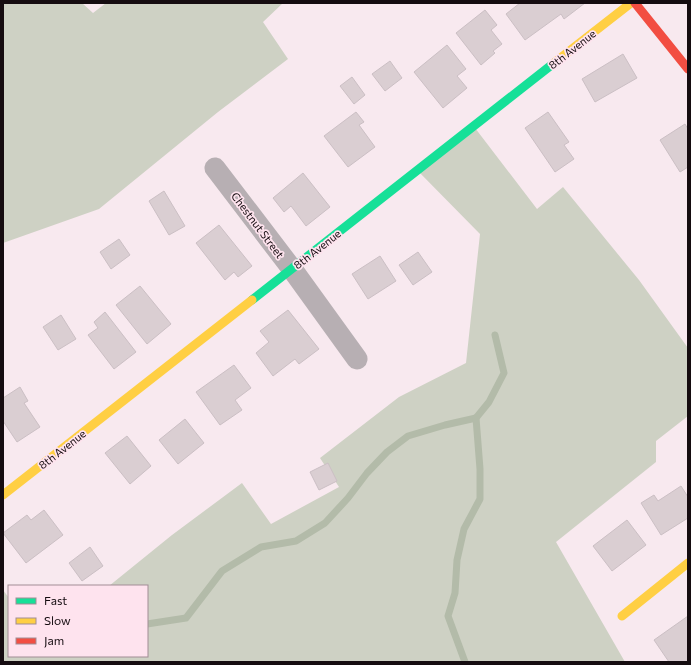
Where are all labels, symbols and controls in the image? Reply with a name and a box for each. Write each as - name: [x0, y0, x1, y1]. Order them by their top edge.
- street label: 8th Avenue: [546, 26, 598, 71]
- street label: Chestnut Street: [229, 189, 287, 261]
- street label: 8th Avenue: [291, 226, 343, 271]
- street label: 8th Avenue: [36, 426, 88, 471]
- legend: [8, 585, 148, 657]
- text: Fast: [44, 593, 67, 607]
- text: Slow: [44, 613, 71, 627]
- text: Jam: [44, 633, 64, 648]

